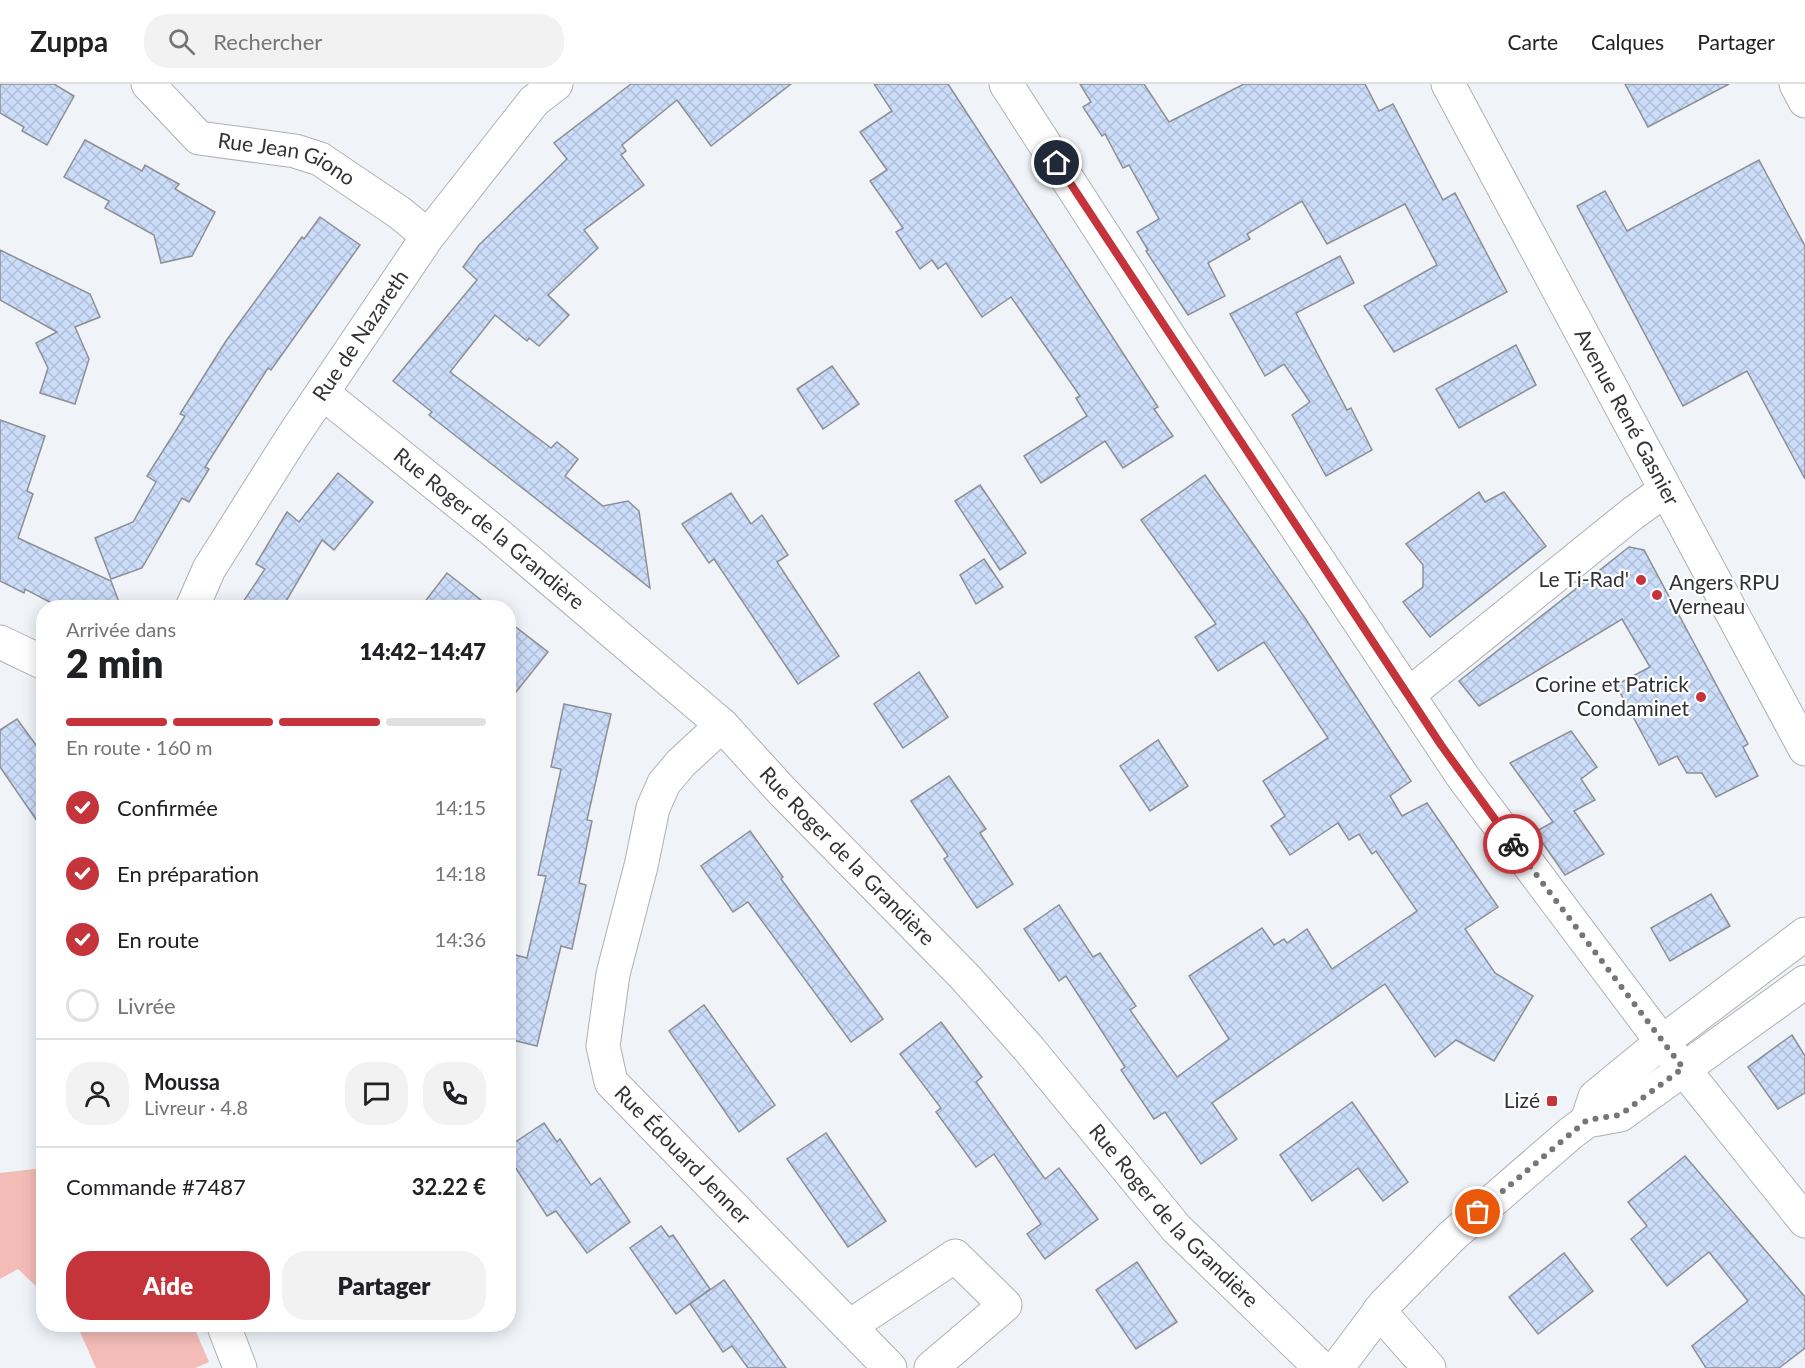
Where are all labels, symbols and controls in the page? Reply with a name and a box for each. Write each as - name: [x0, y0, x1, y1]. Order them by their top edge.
- search box: [144, 14, 564, 68]
- text: Zuppa: [30, 24, 108, 58]
- icon: search: [165, 25, 198, 58]
- text: Rechercher: [213, 28, 322, 55]
- text: Carte: [1507, 29, 1558, 54]
- text: Calques: [1591, 29, 1664, 54]
- text: Partager: [1697, 29, 1775, 54]
- street label: Rue Jean Giono: [216, 127, 360, 190]
- pin: [1031, 137, 1082, 188]
- icon: home: [1040, 146, 1073, 179]
- street label: Rue de Nazareth: [306, 264, 413, 405]
- street label: Avenue René Gasnier: [1570, 324, 1686, 509]
- street label: Rue Roger de la Grandière: [389, 442, 590, 614]
- place label: Le Ti-Rad': [1538, 566, 1629, 591]
- place label: Angers RPU Verneau: [1669, 569, 1780, 618]
- marker: Le Ti-Rad': [1634, 573, 1648, 587]
- marker: Angers RPU Verneau: [1650, 588, 1664, 602]
- text: Arrivée dans: [66, 617, 176, 641]
- text: 14:42–14:47: [360, 638, 486, 665]
- text: 2 min: [66, 640, 163, 686]
- place label: Corine et Patrick Condaminet: [1535, 671, 1689, 720]
- marker: Corine et Patrick Condaminet: [1694, 690, 1708, 704]
- text: En route · 160 m: [66, 735, 212, 759]
- street label: Rue Roger de la Grandière: [755, 761, 941, 950]
- icon: check: [66, 791, 99, 824]
- text: Confirmée: [117, 794, 218, 821]
- text: 14:15: [435, 795, 486, 819]
- courier: [1483, 814, 1543, 874]
- icon: bike: [1497, 828, 1530, 861]
- icon: check: [66, 857, 99, 890]
- text: En préparation: [117, 860, 259, 887]
- text: 14:18: [435, 861, 486, 885]
- icon: check: [66, 923, 99, 956]
- text: En route: [117, 926, 199, 953]
- text: 14:36: [435, 927, 486, 951]
- text: Livrée: [117, 992, 176, 1019]
- button: person: [66, 1062, 129, 1125]
- button: chat: [345, 1062, 408, 1125]
- button: phone: [423, 1062, 486, 1125]
- text: Moussa: [144, 1068, 220, 1095]
- street label: Rue Édouard Jenner: [610, 1079, 757, 1229]
- place label: Lizé: [1504, 1087, 1540, 1112]
- marker: Lizé: [1545, 1094, 1559, 1108]
- text: Livreur · 4.8: [144, 1095, 248, 1119]
- street label: Rue Roger de la Grandière: [1085, 1118, 1264, 1312]
- text: Commande #7487: [66, 1173, 246, 1200]
- text: 32.22 €: [412, 1173, 486, 1200]
- pin: [1452, 1186, 1503, 1237]
- icon: bag: [1461, 1195, 1494, 1228]
- button: Aide: [66, 1251, 270, 1320]
- button: Partager: [282, 1251, 486, 1320]

